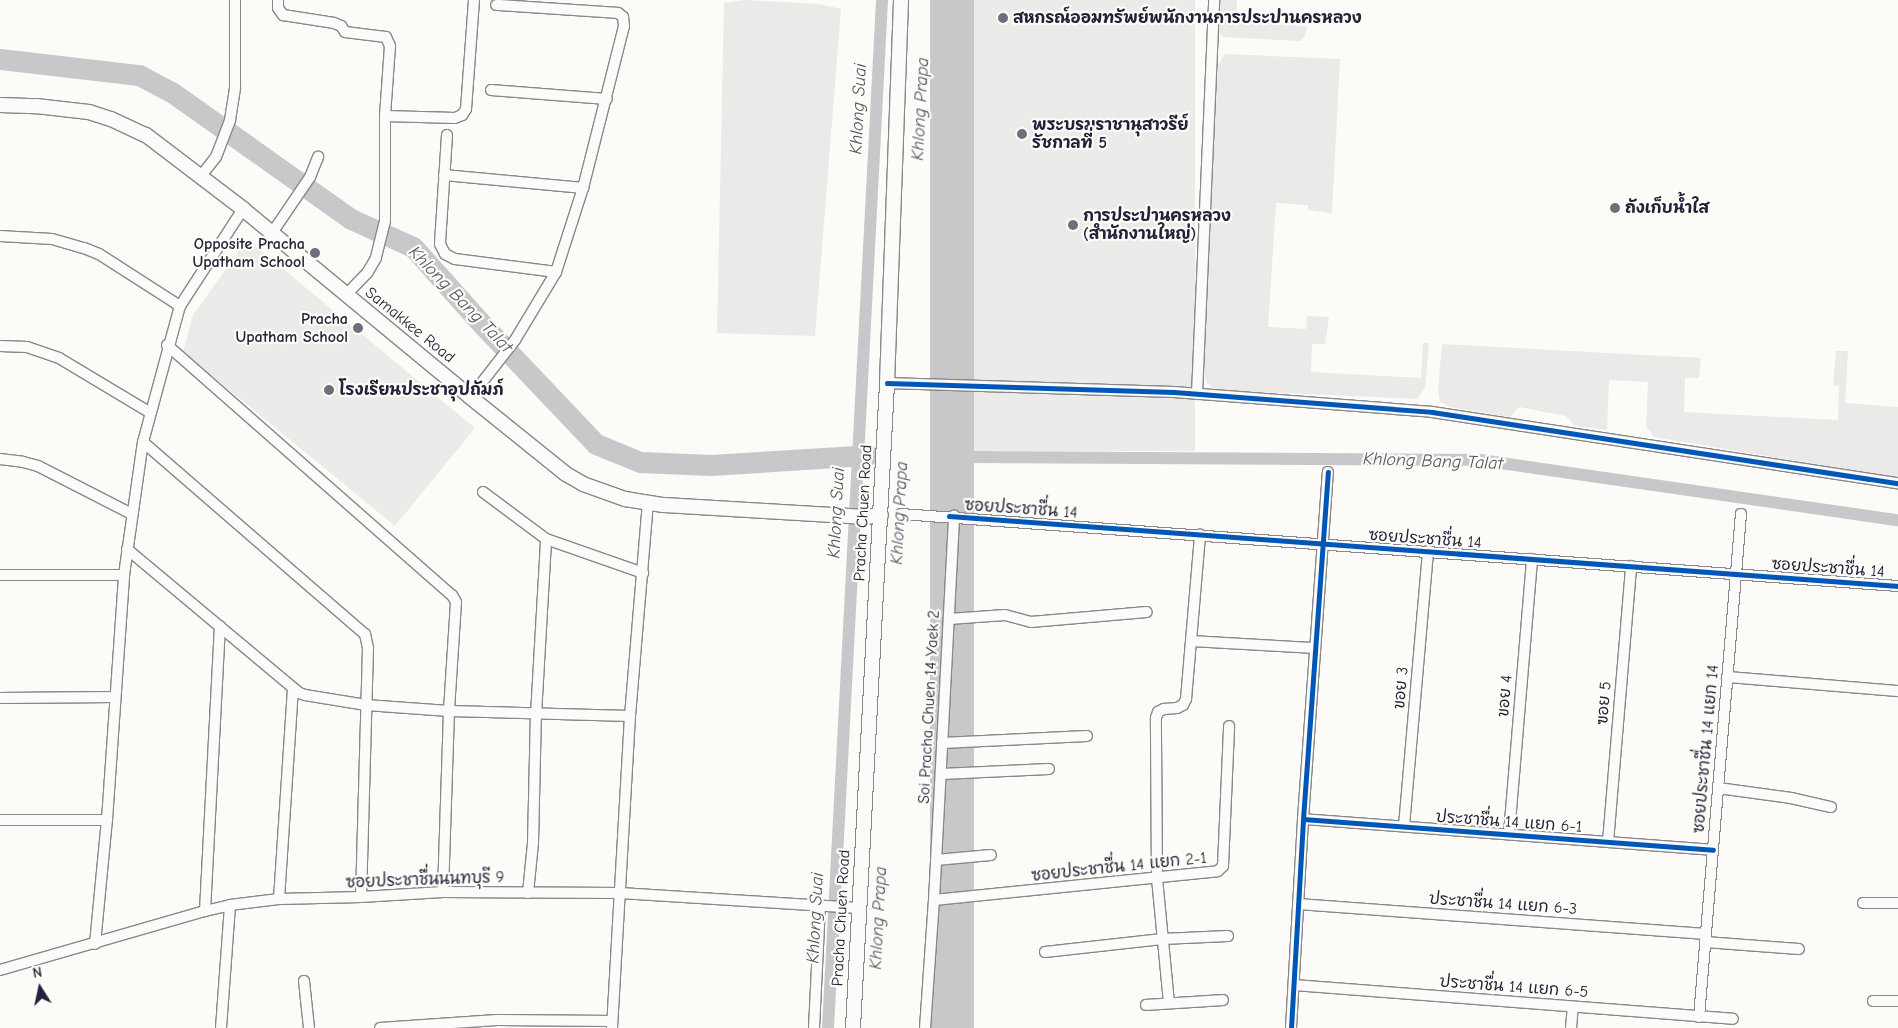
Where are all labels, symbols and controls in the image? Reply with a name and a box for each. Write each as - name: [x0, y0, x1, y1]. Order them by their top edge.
- place label: สหกรณ์ออมทรัพย์พนักงานการประปานครหลวง: [1013, 8, 1362, 28]
- marker: สหกรณ์ออมทรัพย์พนักงานการประปานครหลวง: [997, 12, 1009, 24]
- water label: Khlong Prapa: [908, 57, 934, 161]
- water label: Khlong Suai: [846, 63, 872, 155]
- place label: พระบรมราชานุสาวรีย์ รัชกาลที่ 5: [1032, 115, 1189, 153]
- marker: พระบรมราชานุสาวรีย์ รัชกาลที่ 5: [1016, 128, 1028, 140]
- place label: ถังเก็บน้ำใส: [1625, 198, 1709, 218]
- marker: ถังเก็บน้ำใส: [1609, 202, 1621, 214]
- place label: การประปานครหลวง (สำนักงานใหญ่): [1083, 206, 1231, 244]
- marker: การประปานครหลวง (สำนักงานใหญ่): [1067, 219, 1079, 231]
- place label: Opposite Pracha Upatham School: [193, 234, 305, 272]
- water label: Khlong Bang Talat: [403, 242, 517, 358]
- marker: Opposite Pracha Upatham School: [309, 247, 321, 259]
- street label: Samakkee Road: [361, 283, 459, 367]
- place label: Pracha Upatham School: [236, 309, 348, 347]
- marker: Pracha Upatham School: [352, 322, 364, 334]
- place label: โรงเรียนประชาอุปถัมภ์: [339, 380, 504, 400]
- marker: โรงเรียนประชาอุปถัมภ์: [323, 384, 335, 396]
- street label: Pracha Chuen Road: [850, 444, 876, 582]
- water label: Khlong Bang Talat: [1362, 449, 1504, 475]
- water label: Khlong Prapa: [887, 461, 913, 565]
- water label: Khlong Suai: [824, 467, 850, 559]
- street label: ซอยประชาชื่น 14: [964, 495, 1078, 523]
- street label: ซอยประชาชื่น 14: [1368, 525, 1482, 553]
- street label: ซอยประชาชื่น 14: [1771, 554, 1885, 582]
- street label: Soi Pracha Chuen 14 Yaek 2: [914, 610, 944, 804]
- street label: ซอยประชาชื่น 14 แยก 14: [1689, 664, 1723, 834]
- street label: ขอย 3: [1390, 666, 1412, 710]
- street label: ขอย 4: [1494, 674, 1516, 718]
- street label: ฃอย 5: [1593, 681, 1615, 725]
- street label: ประชาชื่น 14 แยก 6-1: [1435, 807, 1583, 837]
- street label: ซอยประชาชื่น 14 แยก 2-1: [1030, 848, 1208, 886]
- street label: Pracha Chuen Road: [828, 849, 854, 987]
- water label: Khlong Prapa: [866, 866, 892, 970]
- street label: ซอยประชาชื่นนนทบุรี 9: [345, 868, 505, 892]
- water label: Khlong Suai: [803, 872, 829, 964]
- street label: ประชาชื่น 14 แยก 6-3: [1428, 889, 1578, 919]
- north arrow: [15, 963, 65, 1013]
- text: N: [31, 964, 43, 982]
- street label: ประชาชื่น 14 แยก 6-5: [1439, 972, 1589, 1002]

